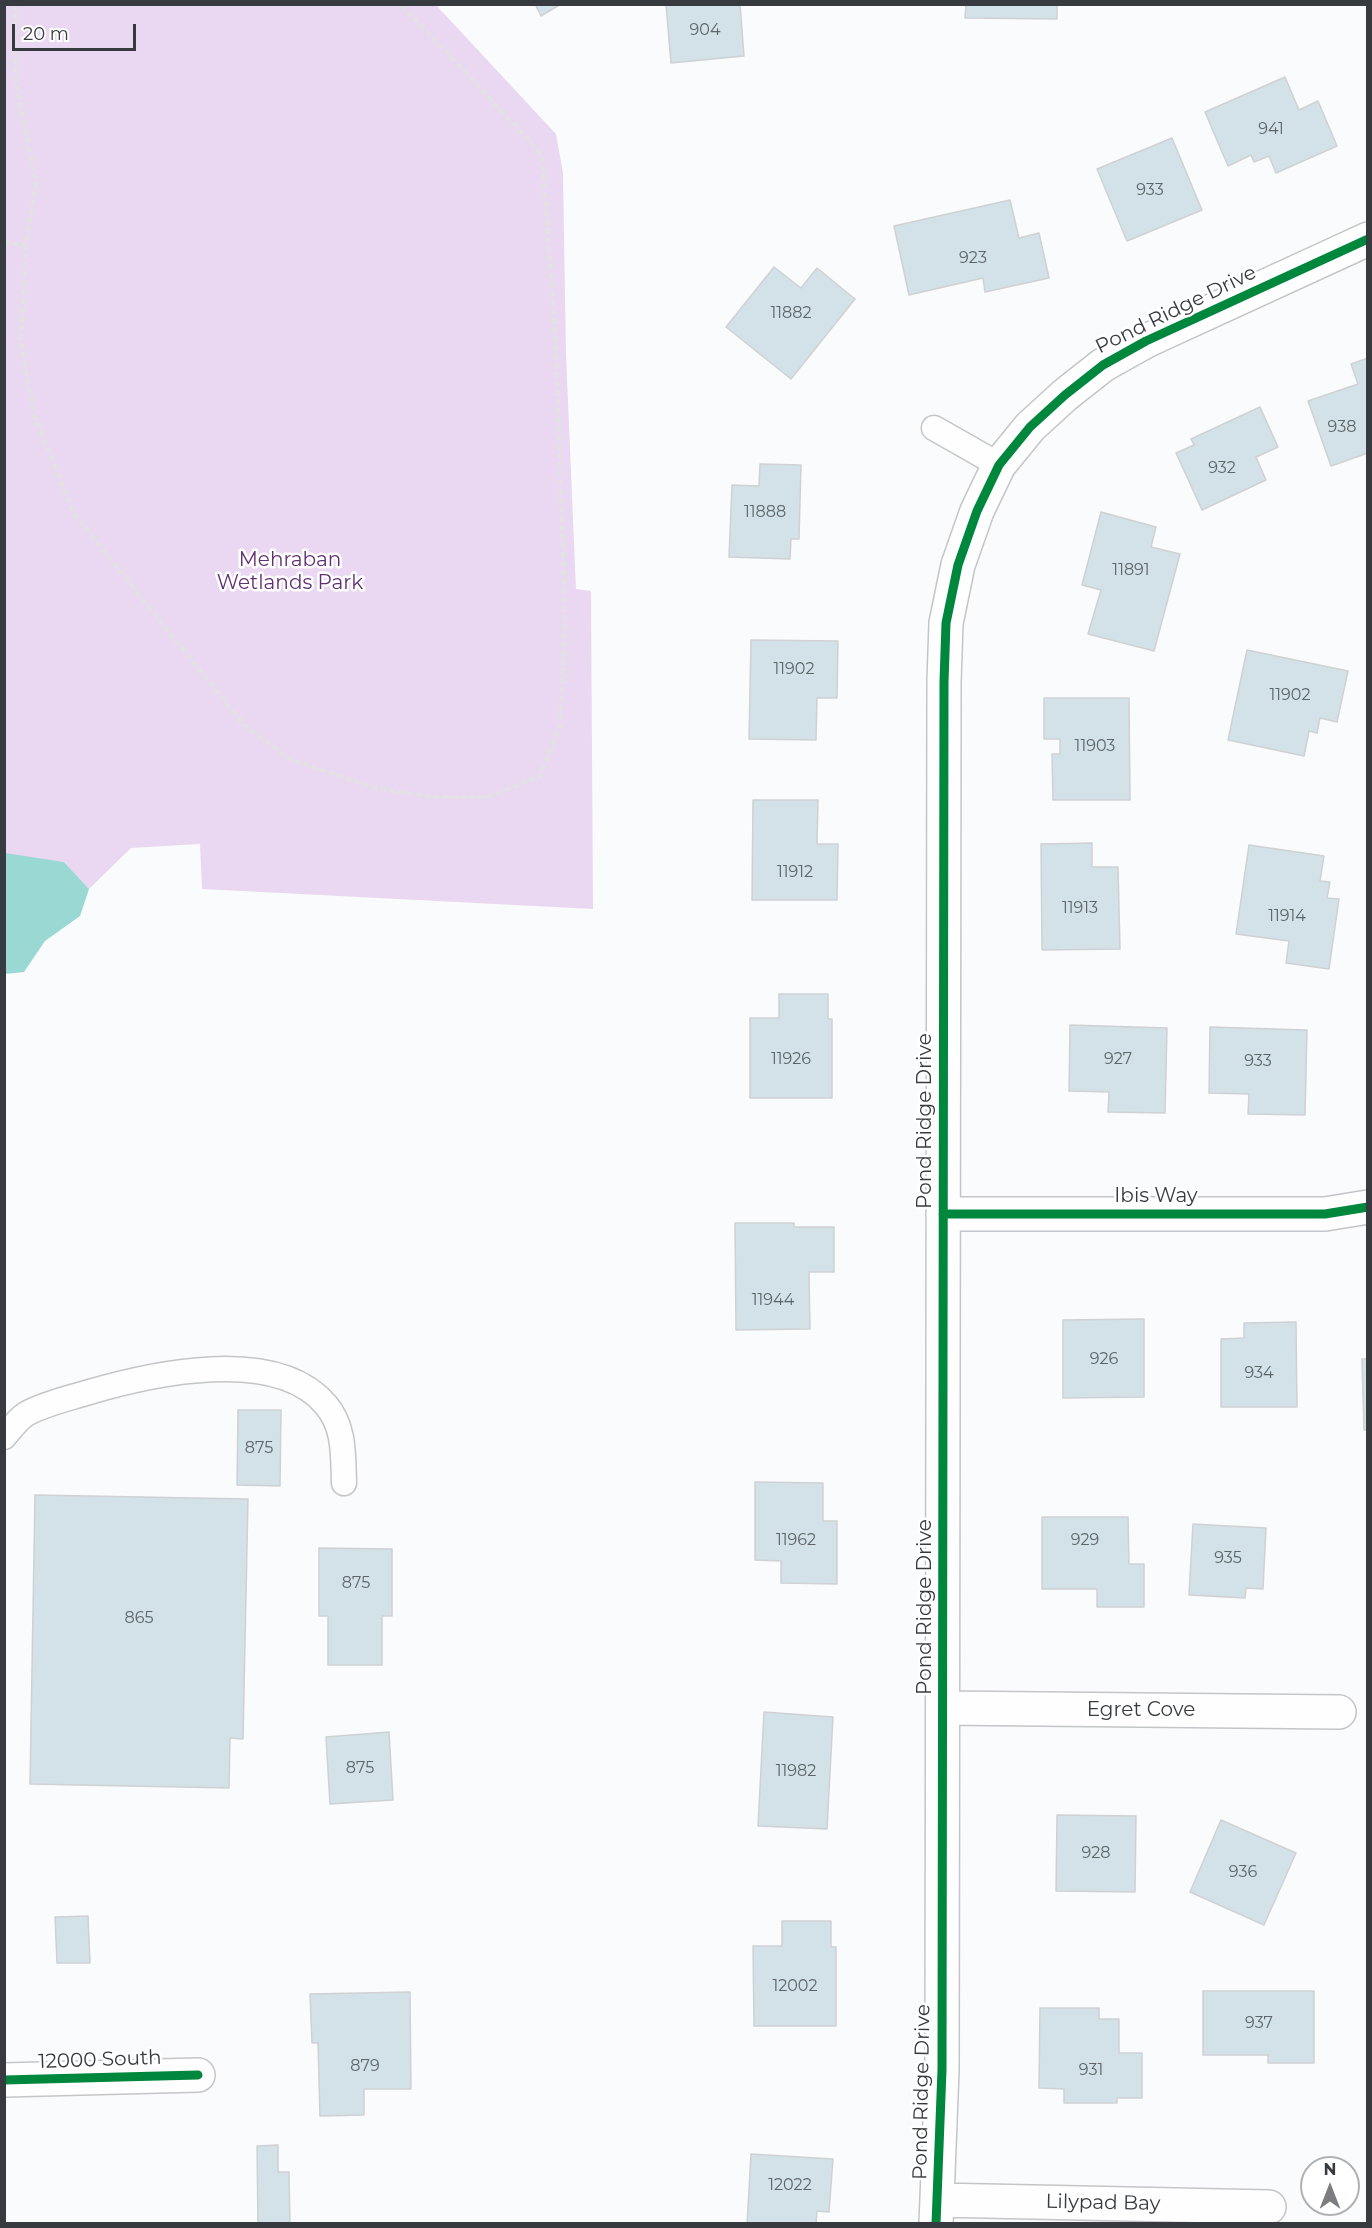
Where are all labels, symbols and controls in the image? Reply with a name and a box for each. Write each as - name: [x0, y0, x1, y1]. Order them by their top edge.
- scale bar: [15, 12, 140, 50]
- house number: 904: [690, 20, 720, 40]
- text: 20 m: [23, 23, 69, 45]
- house number: 941: [1258, 119, 1284, 139]
- house number: 933: [1136, 180, 1164, 200]
- house number: 923: [959, 248, 987, 268]
- street label: Pond Ridge Drive: [1092, 261, 1260, 359]
- house number: 11882: [770, 303, 812, 323]
- house number: 938: [1328, 417, 1356, 437]
- house number: 932: [1208, 458, 1236, 478]
- house number: 11888: [744, 502, 786, 522]
- park label: Mehraban Wetlands Park: [217, 548, 363, 595]
- house number: 11891: [1112, 560, 1150, 580]
- house number: 11902: [774, 659, 814, 679]
- house number: 11902: [1270, 685, 1310, 705]
- house number: 11903: [1075, 736, 1115, 756]
- house number: 11912: [777, 862, 813, 882]
- house number: 11913: [1062, 898, 1098, 918]
- house number: 11914: [1268, 906, 1306, 926]
- street label: Pond Ridge Drive: [913, 1033, 937, 1209]
- house number: 11926: [771, 1049, 811, 1069]
- house number: 927: [1104, 1049, 1132, 1069]
- house number: 933: [1244, 1051, 1272, 1071]
- street label: Ibis Way: [1114, 1184, 1198, 1208]
- house number: 11944: [752, 1290, 794, 1310]
- house number: 926: [1090, 1349, 1118, 1369]
- house number: 934: [1244, 1363, 1274, 1383]
- house number: 875: [245, 1438, 273, 1458]
- street label: Pond Ridge Drive: [913, 1519, 937, 1695]
- house number: 11962: [776, 1530, 816, 1550]
- house number: 929: [1071, 1530, 1099, 1550]
- house number: 935: [1214, 1548, 1242, 1568]
- house number: 875: [342, 1573, 370, 1593]
- house number: 865: [124, 1608, 154, 1628]
- street label: Egret Cove: [1087, 1698, 1195, 1722]
- house number: 875: [346, 1758, 374, 1778]
- house number: 11982: [776, 1761, 816, 1781]
- house number: 928: [1081, 1843, 1111, 1863]
- house number: 936: [1229, 1862, 1257, 1882]
- house number: 12002: [772, 1976, 818, 1996]
- street label: Pond Ridge Drive: [908, 2004, 936, 2180]
- house number: 937: [1245, 2013, 1273, 2033]
- street label: 12000 South: [38, 2046, 162, 2074]
- house number: 879: [350, 2056, 380, 2076]
- house number: 931: [1079, 2060, 1103, 2080]
- north arrow: [1300, 2156, 1360, 2216]
- text: N: [1324, 2160, 1336, 2179]
- house number: 12022: [768, 2175, 812, 2195]
- street label: Lilypad Bay: [1045, 2190, 1161, 2216]

